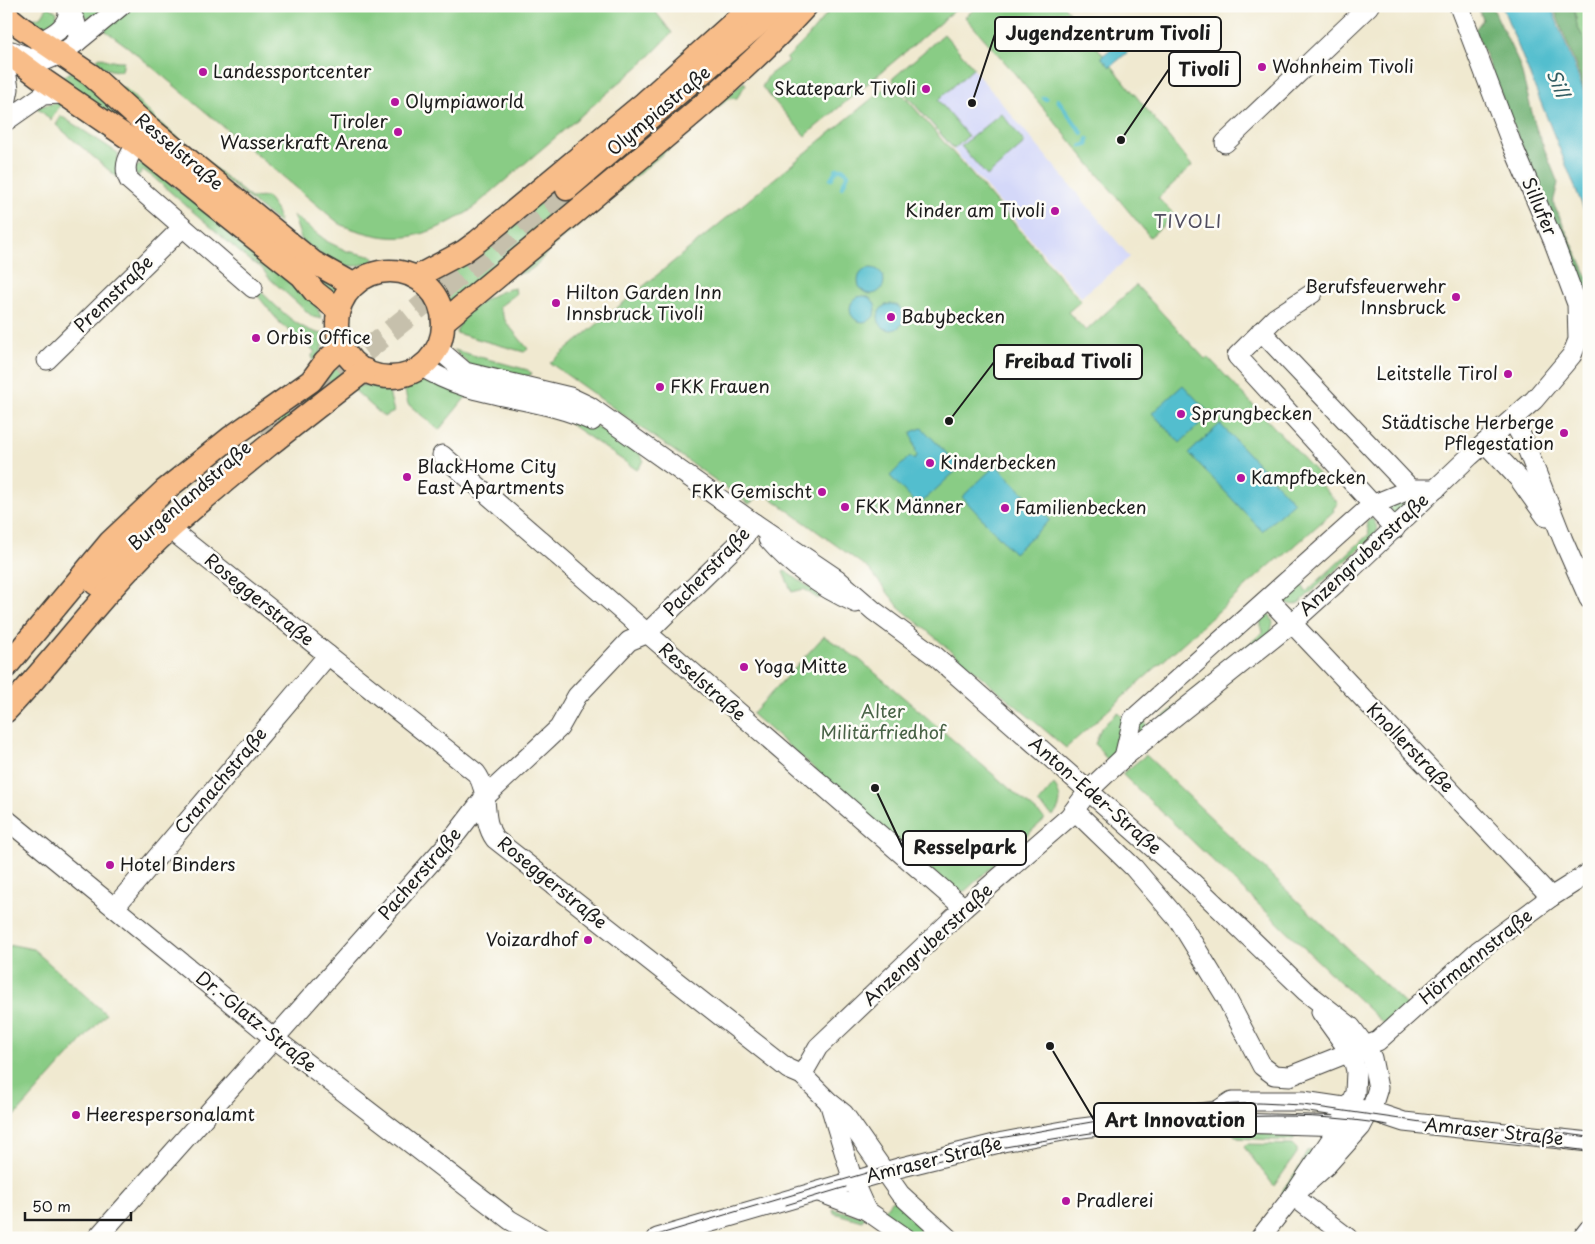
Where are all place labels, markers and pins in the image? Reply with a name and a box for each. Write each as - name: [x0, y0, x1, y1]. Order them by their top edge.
- callout: Jugendzentrum Tivoli: [995, 17, 1221, 51]
- callout: Tivoli: [1169, 52, 1240, 86]
- place label: Wohnheim Tivoli: [1272, 52, 1414, 79]
- place label: Landessportcenter: [213, 57, 372, 84]
- marker: Wohnheim Tivoli: [1256, 61, 1268, 73]
- marker: Landessportcenter: [197, 66, 209, 78]
- place label: Skatepark Tivoli: [774, 74, 916, 101]
- marker: Skatepark Tivoli: [920, 83, 932, 95]
- place label: Olympiaworld: [405, 87, 524, 114]
- marker: Olympiaworld: [389, 96, 401, 108]
- place label: Tiroler Wasserkraft Arena: [220, 107, 389, 155]
- marker: Tiroler Wasserkraft Arena: [392, 126, 404, 138]
- place label: Kinder am Tivoli: [905, 196, 1045, 223]
- marker: Kinder am Tivoli: [1049, 205, 1061, 217]
- place label: Berufsfeuerwehr Innsbruck: [1305, 272, 1447, 320]
- place label: Hilton Garden Inn Innsbruck Tivoli: [566, 278, 722, 326]
- marker: Berufsfeuerwehr Innsbruck: [1450, 291, 1462, 303]
- marker: Hilton Garden Inn Innsbruck Tivoli: [550, 297, 562, 309]
- place label: Babybecken: [901, 302, 1005, 329]
- marker: Babybecken: [885, 311, 897, 323]
- place label: Orbis Office: [266, 323, 371, 350]
- marker: Orbis Office: [250, 332, 262, 344]
- callout: Freibad Tivoli: [994, 345, 1142, 379]
- place label: Leitstelle Tirol: [1376, 359, 1498, 386]
- marker: Leitstelle Tirol: [1502, 368, 1514, 380]
- place label: FKK Frauen: [670, 372, 770, 399]
- marker: FKK Frauen: [654, 381, 666, 393]
- place label: Sprungbecken: [1191, 399, 1312, 426]
- marker: Sprungbecken: [1175, 408, 1187, 420]
- place label: Städtische Herberge Pflegestation: [1381, 408, 1554, 456]
- marker: Städtische Herberge Pflegestation: [1558, 427, 1570, 439]
- place label: Kinderbecken: [940, 448, 1056, 475]
- place label: BlackHome City East Apartments: [417, 452, 564, 500]
- marker: Kinderbecken: [924, 457, 936, 469]
- place label: Kampfbecken: [1251, 463, 1366, 490]
- marker: BlackHome City East Apartments: [401, 471, 413, 483]
- marker: Kampfbecken: [1235, 472, 1247, 484]
- place label: FKK Gemischt: [691, 477, 812, 504]
- marker: FKK Gemischt: [816, 486, 828, 498]
- place label: FKK Männer: [855, 492, 964, 519]
- place label: Familienbecken: [1015, 493, 1147, 520]
- marker: FKK Männer: [839, 501, 851, 513]
- marker: Familienbecken: [999, 502, 1011, 514]
- place label: Yoga Mitte: [754, 652, 847, 679]
- marker: Yoga Mitte: [738, 661, 750, 673]
- callout: Resselpark: [903, 831, 1026, 865]
- place label: Hotel Binders: [120, 850, 236, 877]
- marker: Hotel Binders: [104, 859, 116, 871]
- place label: Voizardhof: [486, 925, 580, 952]
- marker: Voizardhof: [582, 934, 594, 946]
- place label: Heerespersonalamt: [86, 1100, 255, 1127]
- callout: Art Innovation: [1094, 1103, 1256, 1137]
- marker: Heerespersonalamt: [70, 1109, 82, 1121]
- place label: Pradlerei: [1076, 1186, 1154, 1213]
- marker: Pradlerei: [1060, 1195, 1072, 1207]

